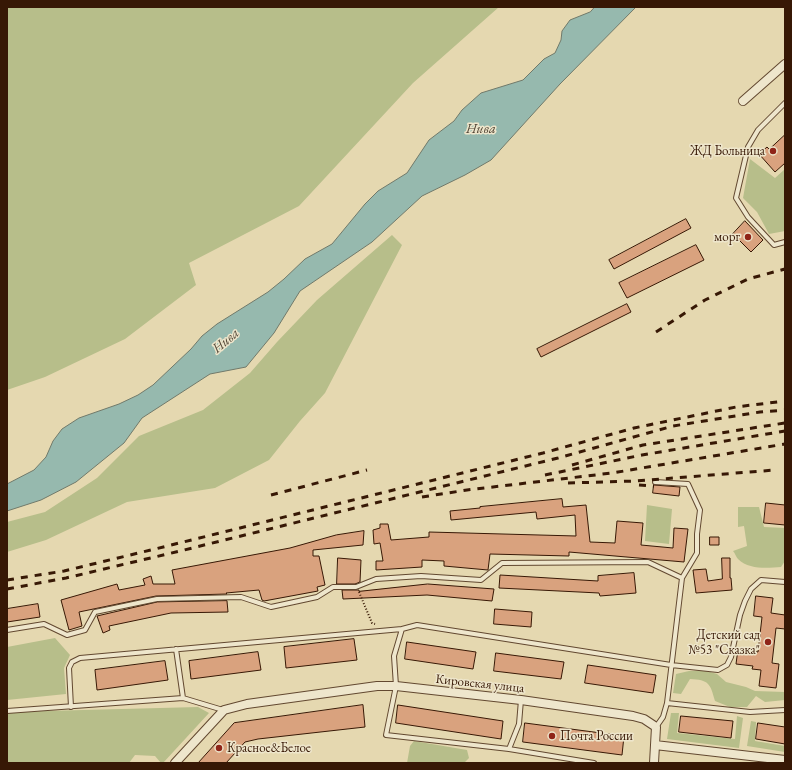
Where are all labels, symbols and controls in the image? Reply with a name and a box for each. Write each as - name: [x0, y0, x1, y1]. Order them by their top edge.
- water label: Нива: [466, 121, 496, 137]
- place label: ЖД Больница: [690, 143, 765, 159]
- marker: ЖД Больница: [768, 146, 778, 156]
- place label: морг: [714, 229, 740, 245]
- marker: морг: [743, 232, 753, 242]
- water label: Нива: [209, 325, 243, 357]
- place label: Детский сад №53 "Сказка": [689, 627, 760, 658]
- marker: Детский сад №53 "Сказка": [763, 637, 773, 647]
- street label: Кировская улица: [435, 672, 525, 696]
- place label: Почта России: [560, 728, 633, 744]
- marker: Почта России: [547, 731, 557, 741]
- place label: Красное&Белое: [227, 740, 311, 756]
- marker: Красное&Белое: [214, 743, 224, 753]

